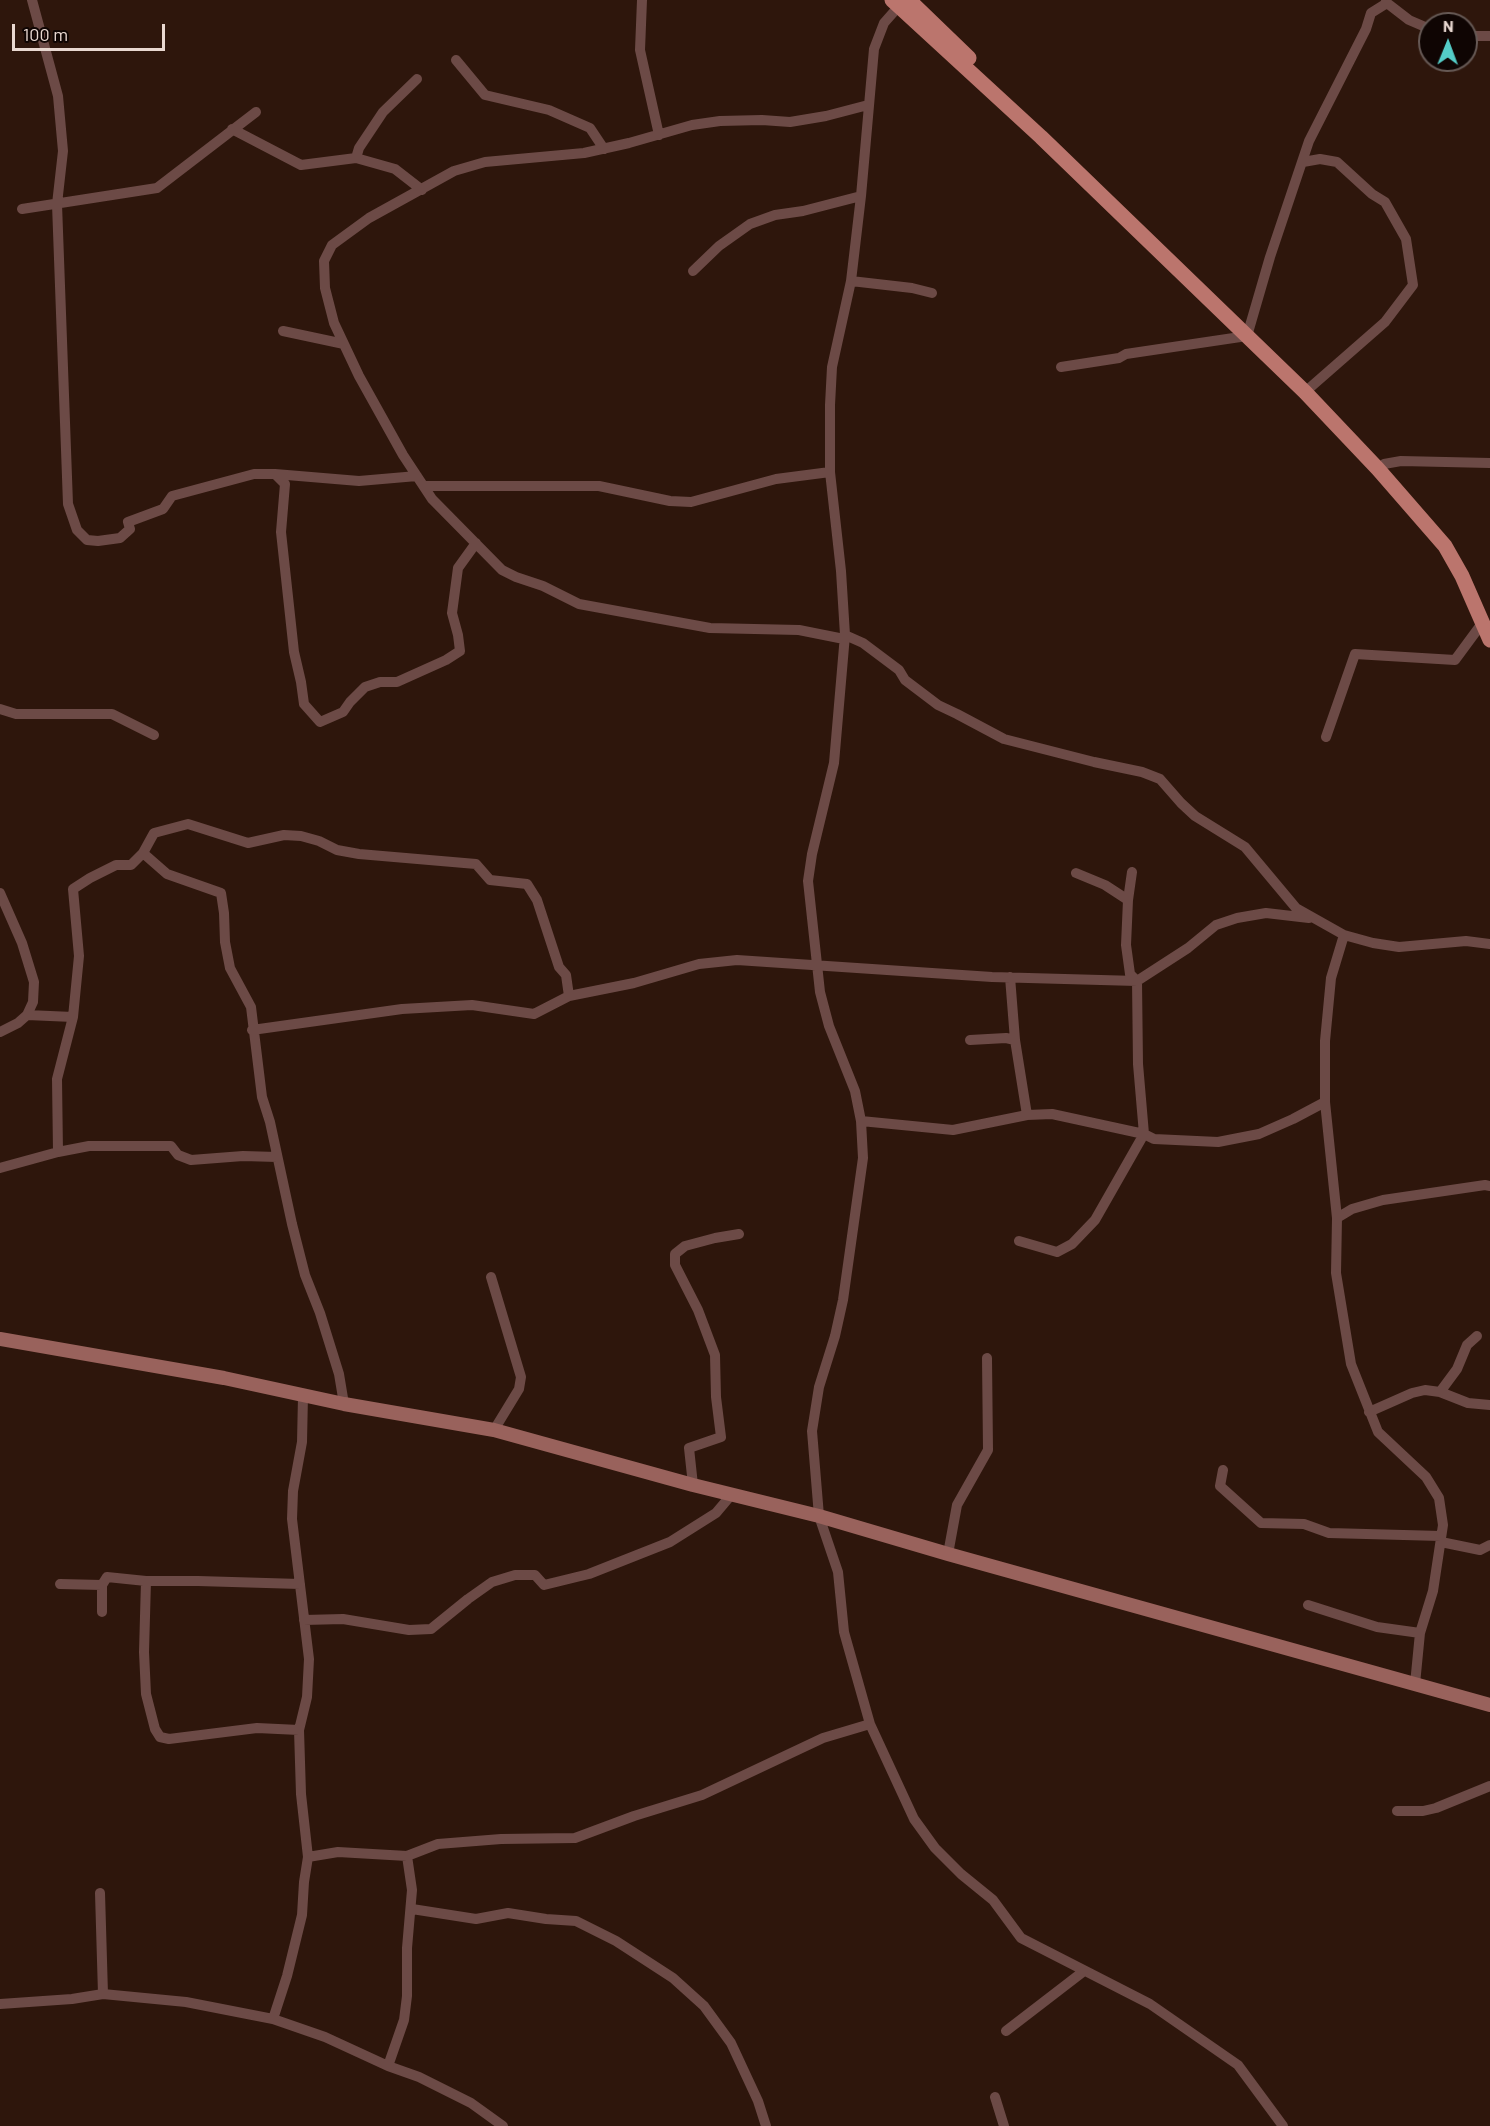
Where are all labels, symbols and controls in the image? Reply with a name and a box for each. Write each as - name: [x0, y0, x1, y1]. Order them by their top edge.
- scale bar: [15, 12, 168, 50]
- north arrow: [1418, 12, 1478, 72]
- text: N: [1443, 16, 1454, 35]
- text: 100 m: [23, 23, 68, 45]

